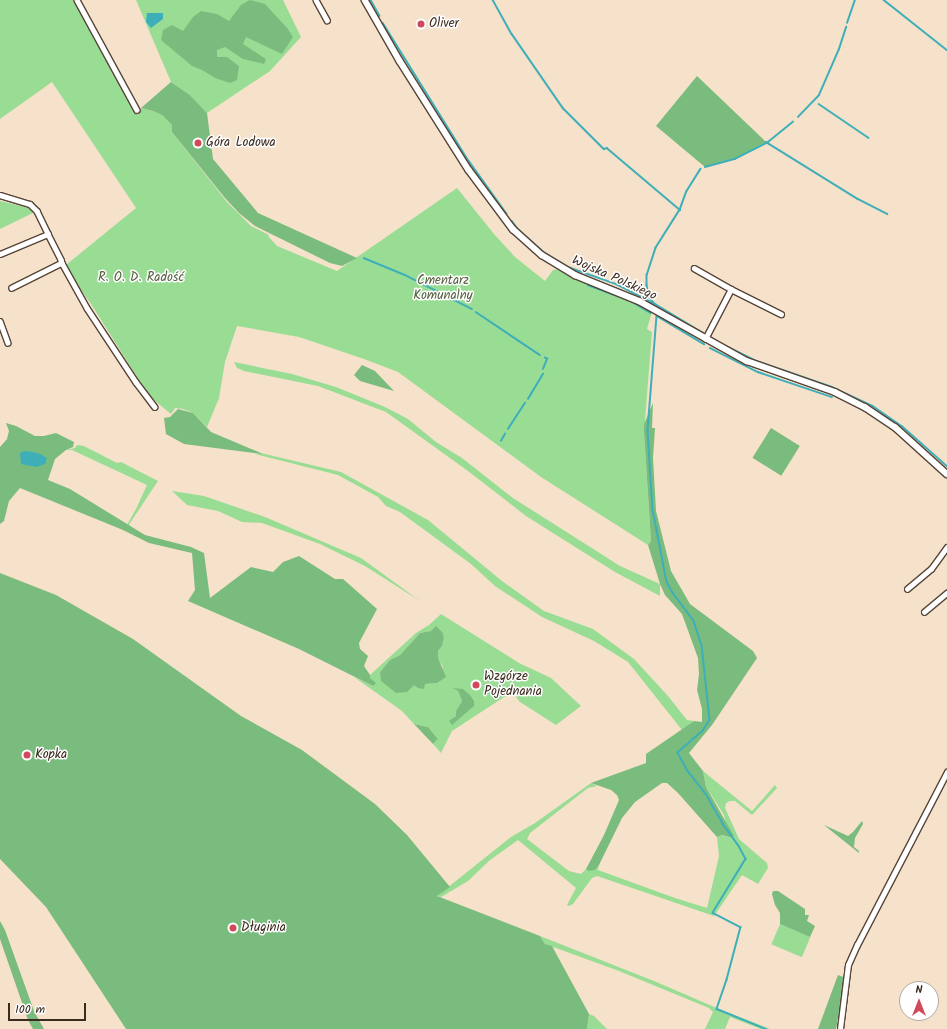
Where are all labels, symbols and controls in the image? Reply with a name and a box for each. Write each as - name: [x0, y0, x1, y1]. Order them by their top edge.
- place label: Oliver: [429, 16, 459, 32]
- marker: Oliver: [416, 19, 426, 29]
- place label: Góra Lodowa: [206, 135, 276, 151]
- marker: Góra Lodowa: [193, 138, 203, 148]
- street label: Wojska Polskiego: [569, 253, 659, 305]
- park label: R. O. D. Radość: [98, 270, 184, 286]
- park label: Cmentarz Komunalny: [413, 274, 473, 305]
- place label: Wzgórze Pojednania: [484, 670, 542, 701]
- marker: Wzgórze Pojednania: [471, 680, 481, 690]
- place label: Kopka: [35, 747, 67, 763]
- marker: Kopka: [22, 750, 32, 760]
- place label: Długinia: [241, 920, 286, 936]
- marker: Długinia: [228, 923, 238, 933]
- north arrow: [899, 981, 939, 1021]
- text: N: [916, 981, 922, 999]
- scale bar: [10, 995, 88, 1021]
- text: 100 m: [15, 1000, 45, 1019]

